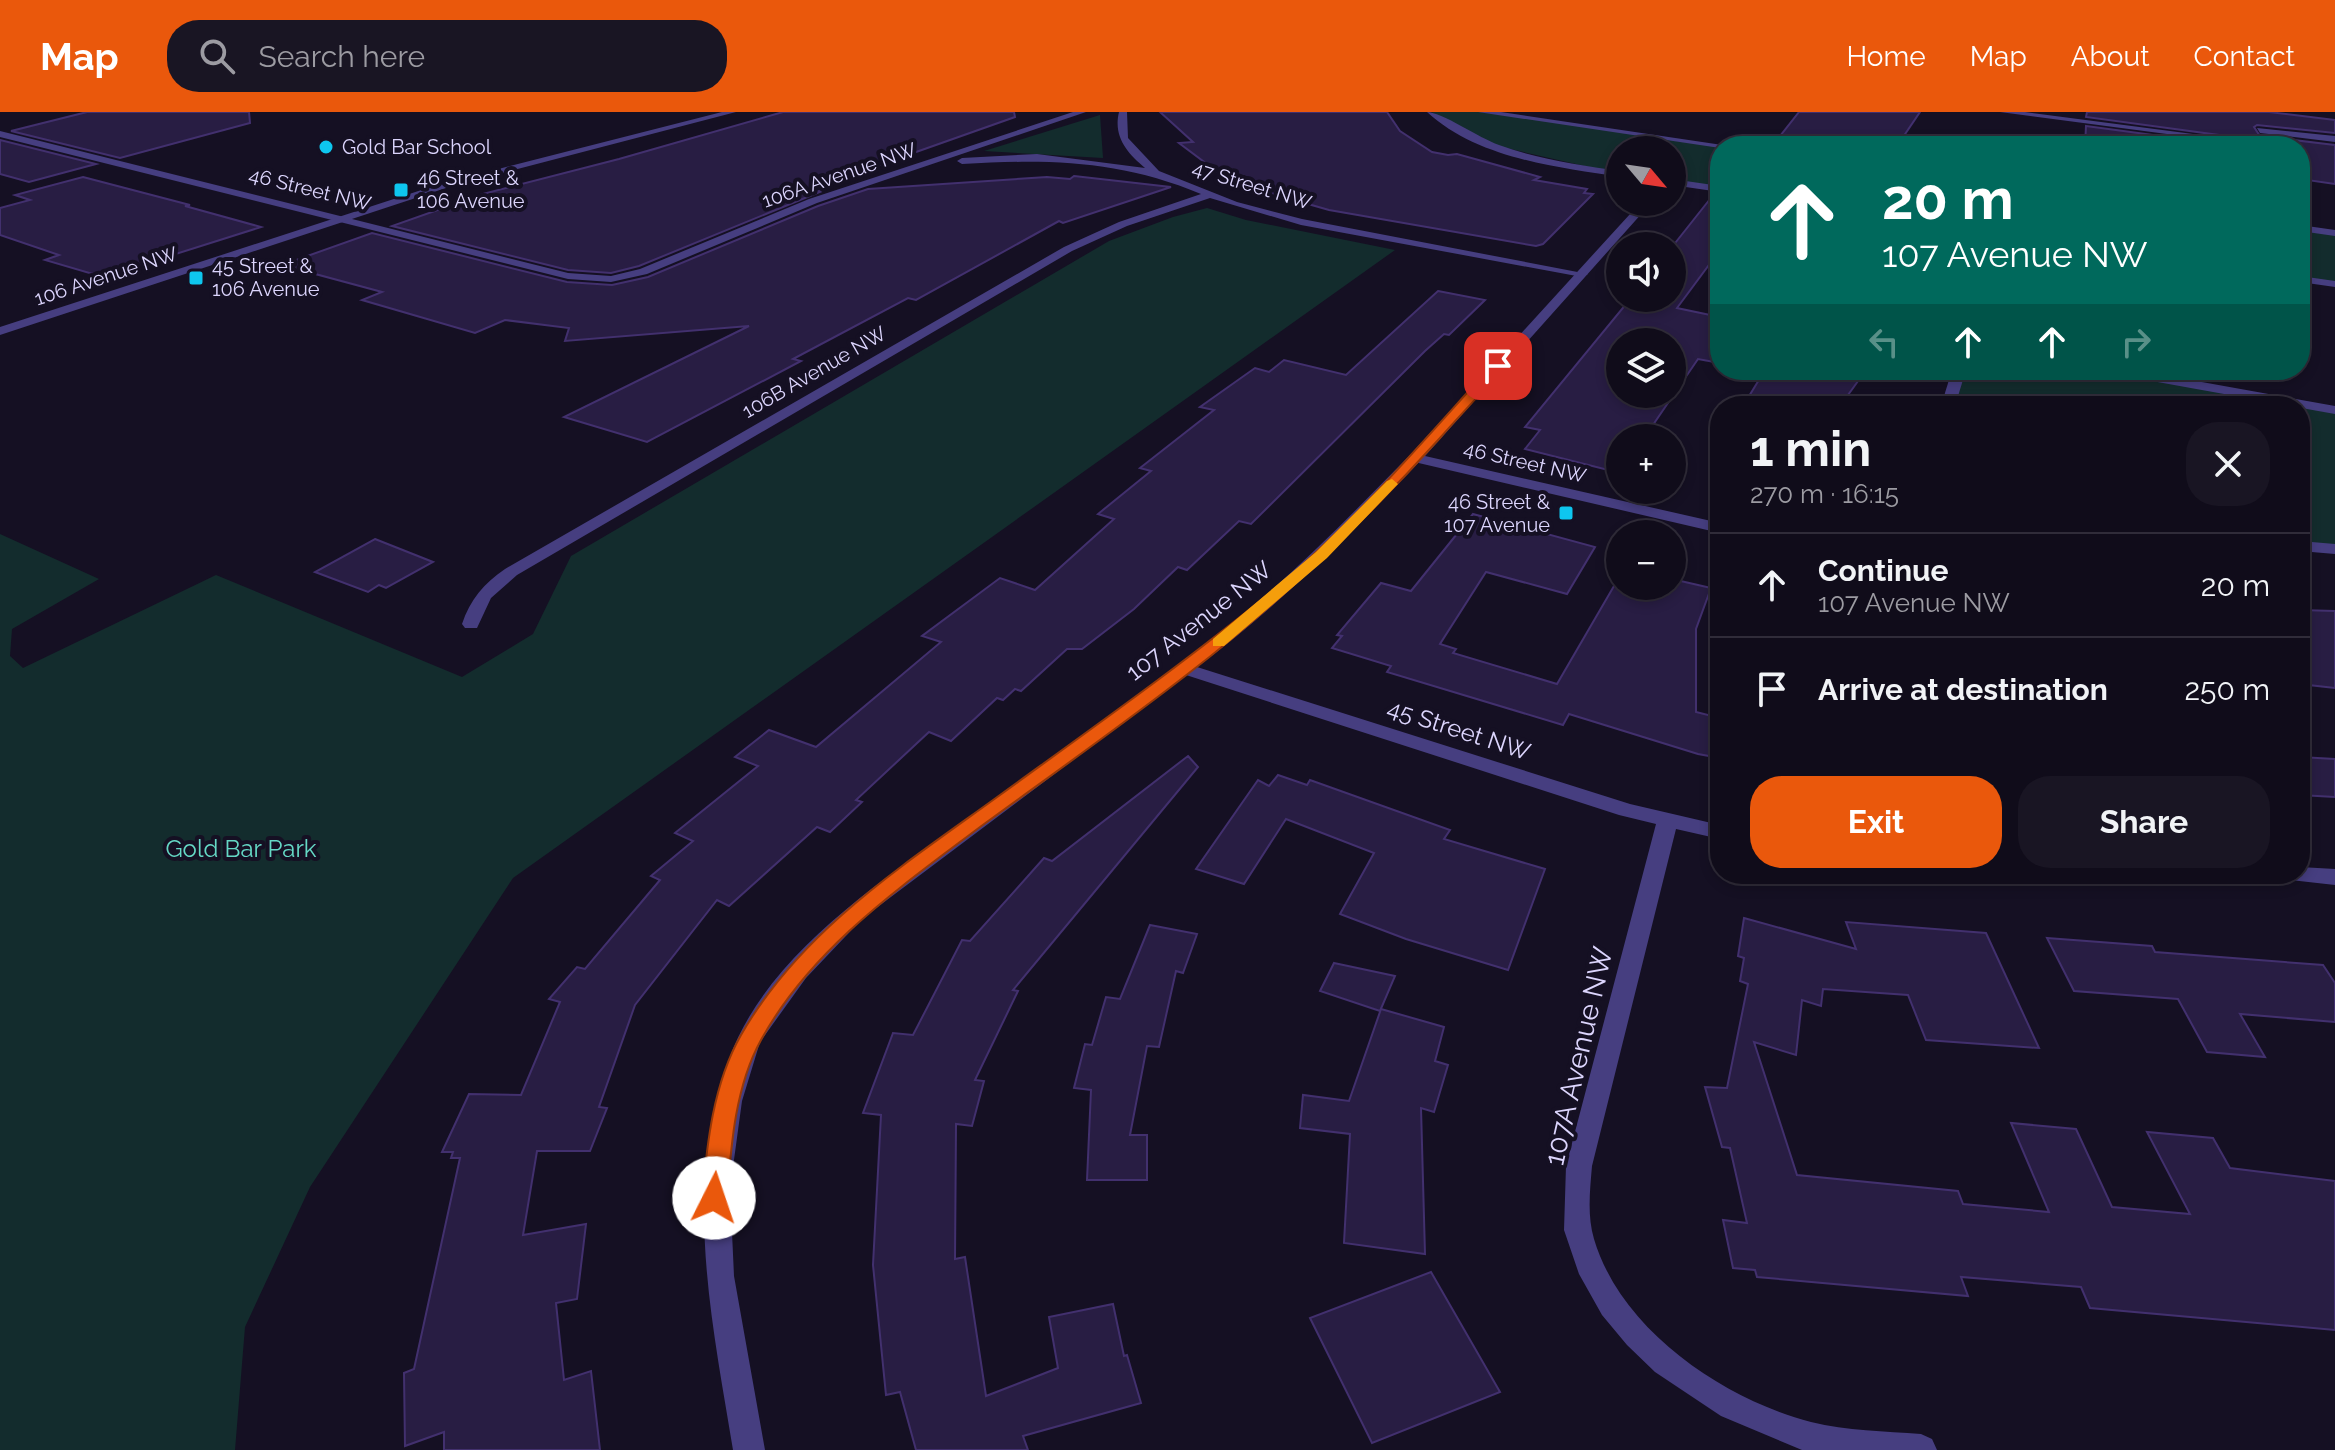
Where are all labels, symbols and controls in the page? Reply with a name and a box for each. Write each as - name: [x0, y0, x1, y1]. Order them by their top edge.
- search box: [167, 20, 727, 92]
- text: Map: [40, 34, 119, 79]
- icon: search: [195, 34, 239, 78]
- text: Search here: [259, 39, 425, 74]
- text: Home: [1846, 40, 1926, 73]
- text: Map: [1970, 40, 2027, 73]
- text: About: [2071, 40, 2150, 73]
- text: Contact: [2194, 40, 2295, 73]
- place label: Gold Bar School: [342, 135, 492, 159]
- north arrow: [1606, 136, 1686, 216]
- map controls: [1606, 136, 1686, 600]
- street label: 106A Avenue NW: [759, 137, 919, 213]
- marker: Gold Bar School: [317, 138, 335, 156]
- street label: 47 Street NW: [1189, 155, 1315, 215]
- street label: 46 Street NW: [246, 162, 374, 216]
- place label: 46 Street & 106 Avenue: [417, 166, 525, 213]
- text: 20 m: [1882, 166, 2014, 232]
- icon: ahead: [1750, 168, 1854, 272]
- marker: 46 Street & 106 Avenue: [392, 181, 410, 199]
- button: sound: [1606, 232, 1686, 312]
- text: 107 Avenue NW: [1882, 233, 2147, 275]
- street label: 106 Avenue NW: [31, 242, 181, 310]
- place label: 45 Street & 106 Avenue: [212, 254, 320, 301]
- marker: 45 Street & 106 Avenue: [187, 269, 205, 287]
- icon: left: [1862, 320, 1906, 364]
- icon: ahead: [1946, 320, 1990, 364]
- icon: ahead: [2030, 320, 2074, 364]
- icon: right: [2114, 320, 2158, 364]
- street label: 106B Avenue NW: [738, 321, 890, 423]
- button: layers: [1606, 328, 1686, 408]
- pin: [1464, 332, 1532, 400]
- icon: arrive: [1476, 344, 1520, 388]
- text: 1 min: [1750, 421, 1871, 477]
- button: close: [2186, 422, 2270, 506]
- button: +: [1606, 424, 1686, 504]
- street label: 46 Street NW: [1461, 436, 1589, 488]
- text: 270 m · 16:15: [1750, 479, 1899, 509]
- place label: 46 Street & 107 Avenue: [1444, 490, 1551, 537]
- marker: 46 Street & 107 Avenue: [1557, 504, 1575, 522]
- button: −: [1606, 520, 1686, 600]
- text: Continue: [1818, 553, 1949, 588]
- street label: 107 Avenue NW: [1120, 555, 1277, 687]
- icon: ahead: [1750, 563, 1794, 607]
- text: 20 m: [2201, 568, 2270, 603]
- text: 107 Avenue NW: [1818, 588, 2010, 618]
- icon: arrive: [1750, 667, 1794, 711]
- text: Arrive at destination: [1818, 672, 2108, 707]
- text: 250 m: [2184, 672, 2270, 707]
- street label: 45 Street NW: [1384, 693, 1534, 766]
- button: Exit: [1750, 776, 2002, 868]
- button: Share: [2018, 776, 2270, 868]
- park label: Gold Bar Park: [165, 834, 317, 863]
- street label: 107A Avenue NW: [1537, 944, 1620, 1169]
- position arrow: [672, 1156, 756, 1240]

